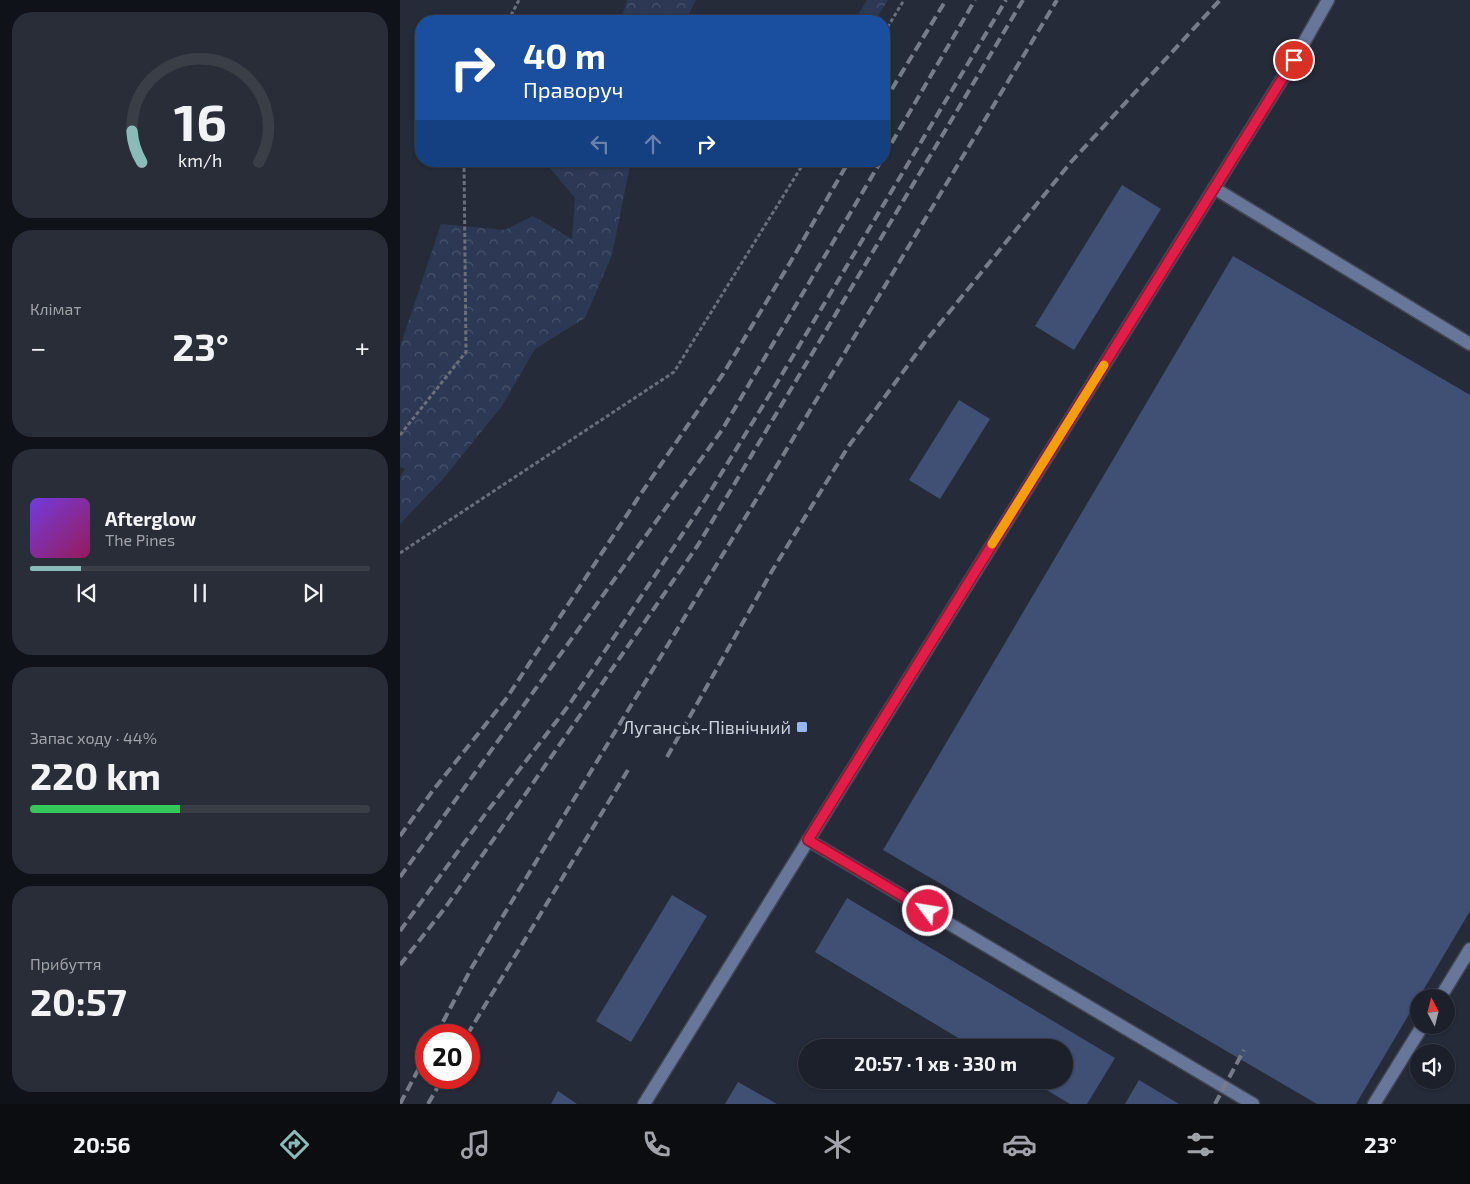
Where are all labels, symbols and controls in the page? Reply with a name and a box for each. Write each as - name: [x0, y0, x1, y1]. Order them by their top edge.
- text: 40 m: [523, 34, 606, 76]
- icon: right: [440, 35, 505, 100]
- pin: [1273, 39, 1315, 81]
- icon: arrive: [1280, 46, 1308, 74]
- text: Праворуч: [523, 76, 624, 102]
- text: 16: [173, 89, 227, 151]
- icon: left: [586, 130, 614, 158]
- icon: ahead: [639, 130, 667, 158]
- icon: right: [692, 130, 720, 158]
- text: km/h: [178, 149, 222, 171]
- text: Клімат: [30, 299, 81, 318]
- text: 23°: [172, 323, 229, 369]
- text: −: [30, 330, 46, 364]
- text: +: [355, 330, 370, 364]
- text: Afterglow: [105, 507, 196, 530]
- text: The Pines: [105, 530, 175, 549]
- icon: previous: [73, 579, 101, 607]
- icon: pause: [186, 579, 214, 607]
- icon: next: [299, 579, 327, 607]
- place label: Луганськ-Північний: [623, 716, 791, 738]
- marker: Луганськ-Північний: [795, 720, 809, 734]
- text: Запас ходу · 44%: [30, 728, 157, 747]
- text: 220 km: [30, 752, 161, 798]
- position arrow: [901, 884, 953, 936]
- text: Прибуття: [30, 954, 101, 973]
- text: 20:57: [30, 978, 127, 1024]
- north arrow: [1410, 989, 1455, 1034]
- map controls: [1410, 989, 1455, 1089]
- speed limit sign: 20: [415, 1024, 480, 1089]
- button: sound: [1410, 1044, 1455, 1089]
- text: 20:57 · 1 хв · 330 m: [854, 1052, 1017, 1075]
- icon: directions: [277, 1127, 312, 1162]
- icon: music: [458, 1127, 493, 1162]
- icon: phone: [639, 1127, 674, 1162]
- icon: climate: [820, 1127, 855, 1162]
- icon: car: [1002, 1127, 1037, 1162]
- icon: filters: [1183, 1127, 1218, 1162]
- text: 20:56: [73, 1131, 131, 1157]
- text: 23°: [1364, 1131, 1397, 1157]

